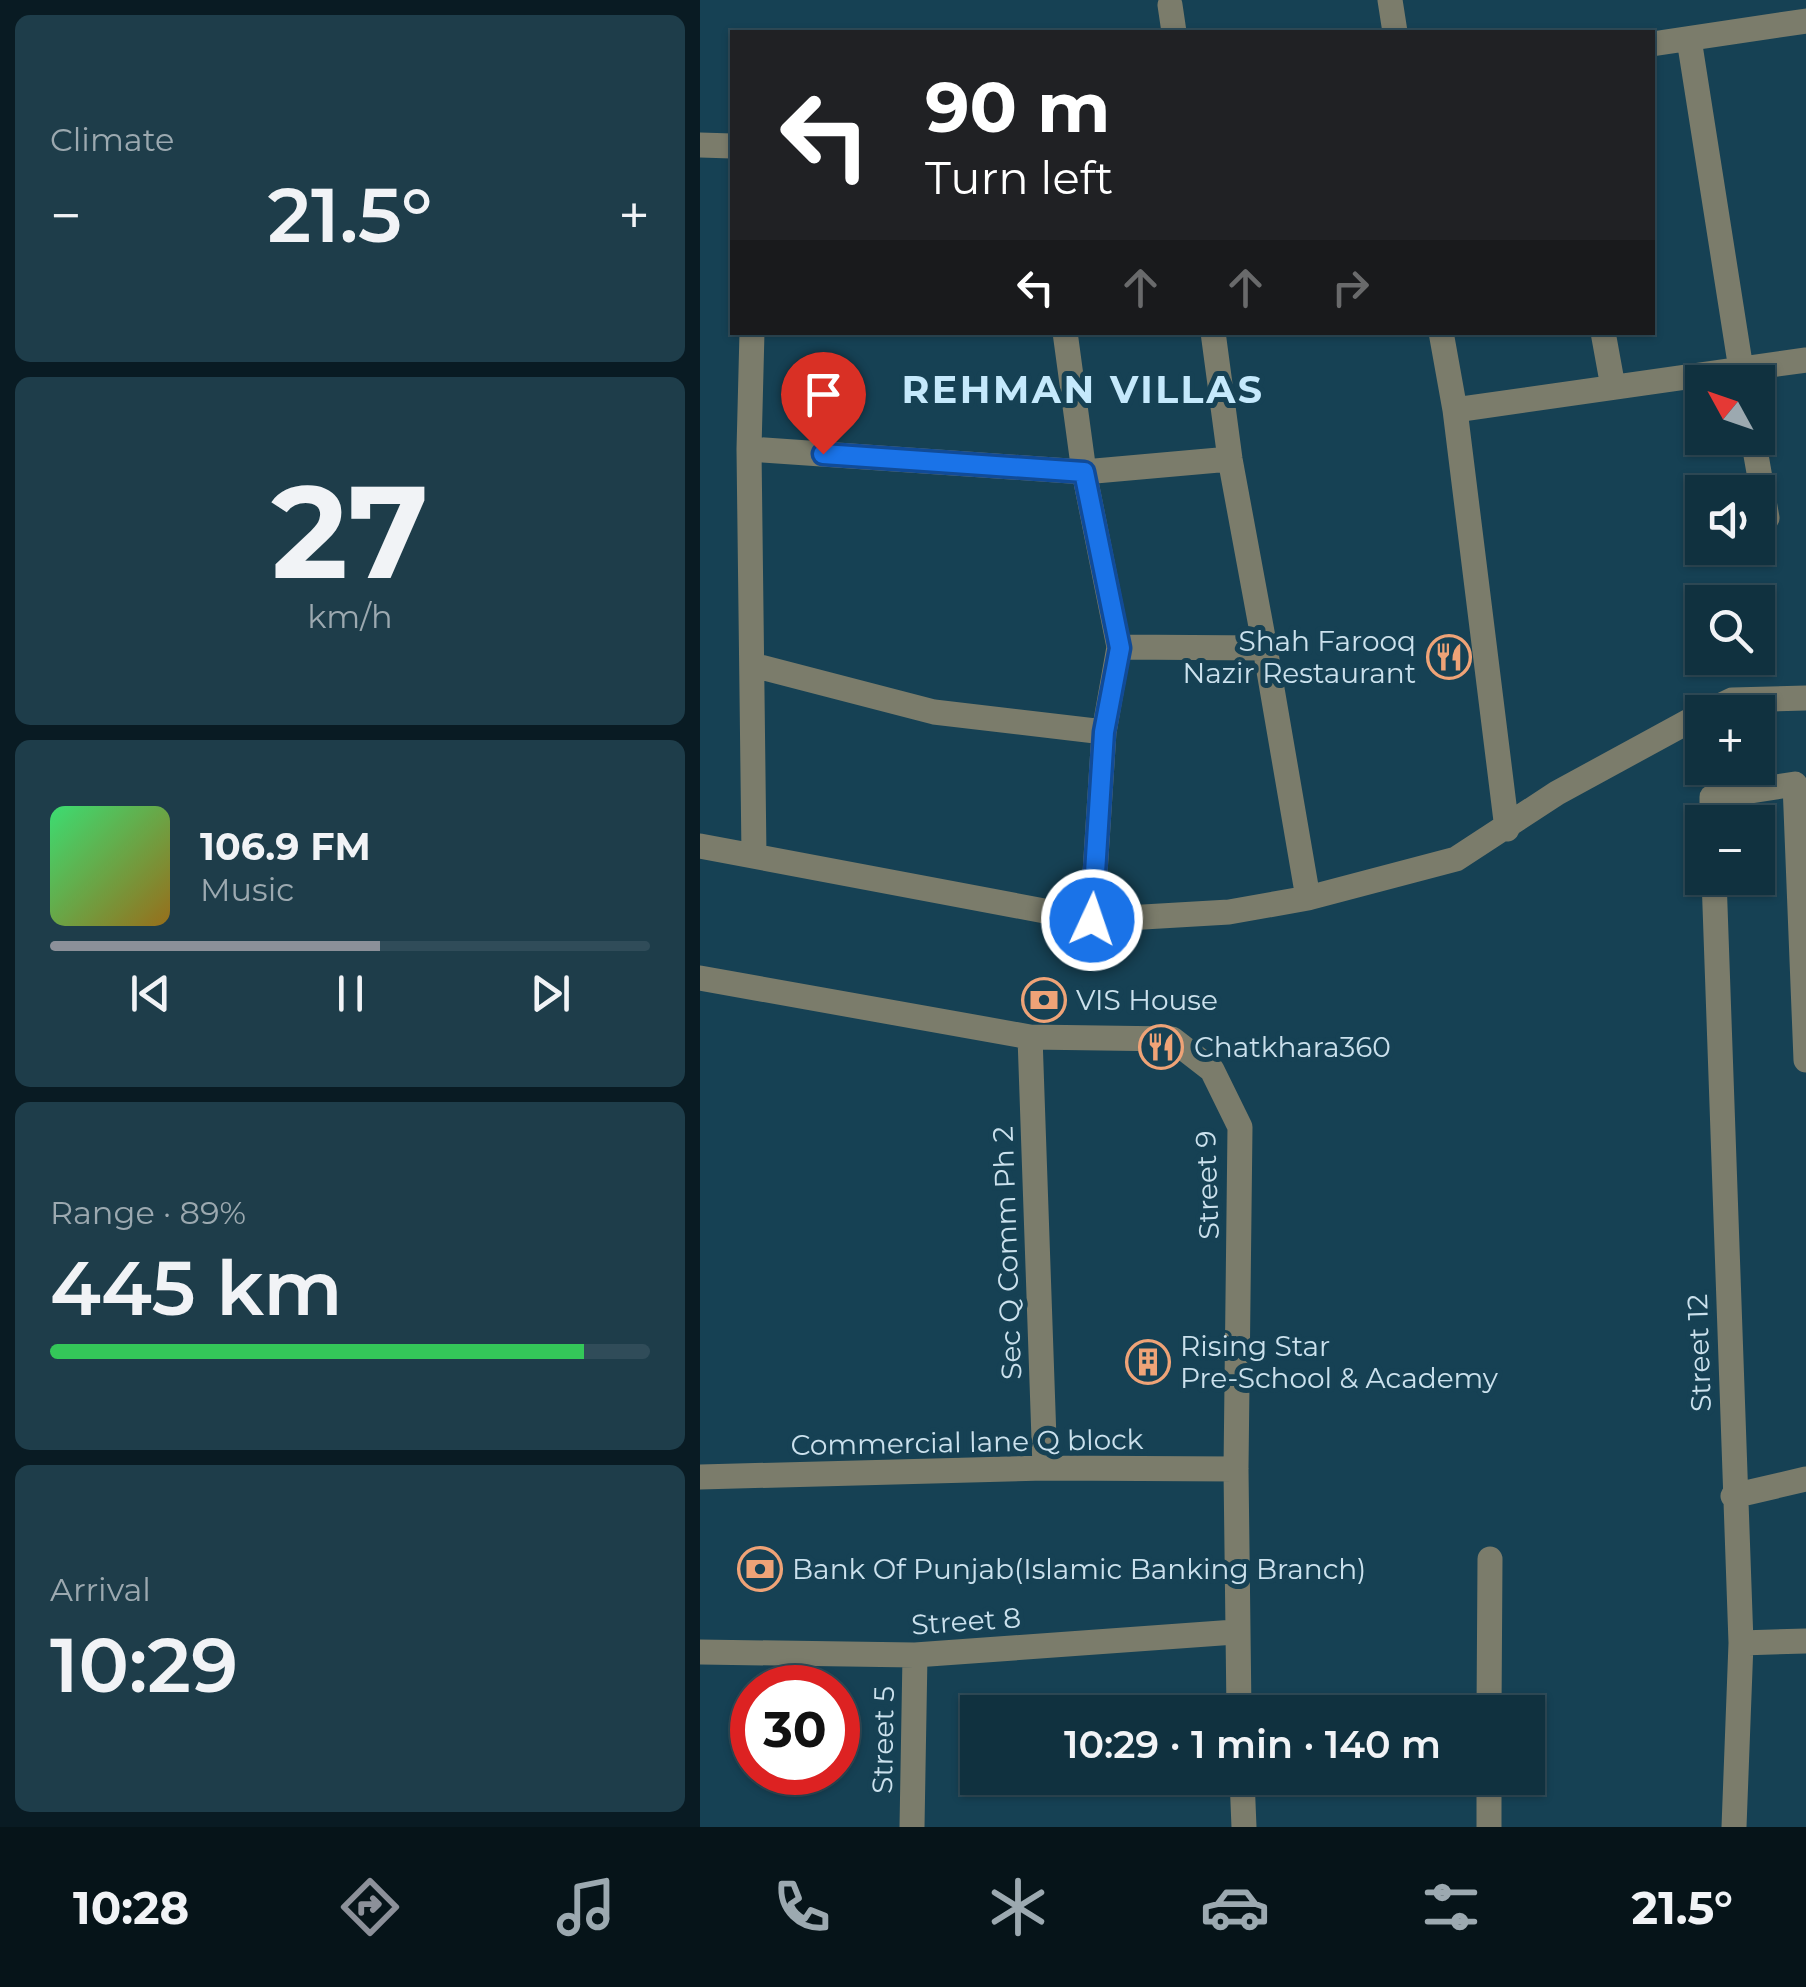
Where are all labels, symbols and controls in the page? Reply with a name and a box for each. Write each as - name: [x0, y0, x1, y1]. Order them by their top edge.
- text: 90 m: [925, 64, 1110, 150]
- icon: left: [760, 70, 890, 200]
- text: Climate: [50, 120, 174, 159]
- text: Turn left: [925, 150, 1113, 205]
- text: 21.5°: [267, 169, 433, 261]
- text: −: [50, 182, 82, 249]
- text: +: [618, 182, 650, 249]
- icon: left: [1008, 260, 1063, 315]
- icon: ahead: [1113, 260, 1168, 315]
- icon: ahead: [1218, 260, 1273, 315]
- icon: right: [1323, 260, 1378, 315]
- pin: [781, 352, 866, 455]
- north arrow: [1685, 365, 1775, 455]
- map controls: [1685, 365, 1775, 895]
- district label: REHMAN VILLAS: [901, 366, 1265, 413]
- icon: arrive: [796, 367, 851, 422]
- text: 27: [271, 452, 429, 611]
- button: sound: [1685, 475, 1775, 565]
- button: search: [1685, 585, 1775, 675]
- text: km/h: [307, 597, 393, 636]
- place label: Shah Farooq Nazir Restaurant: [1182, 624, 1416, 690]
- restaurant icon: Shah Farooq Nazir Restaurant: [1426, 634, 1472, 680]
- button: +: [1685, 695, 1775, 785]
- button: −: [1685, 805, 1775, 895]
- text: 106.9 FM: [200, 823, 371, 870]
- position arrow: [1040, 868, 1144, 972]
- text: Music: [200, 870, 294, 909]
- icon: previous: [123, 966, 178, 1021]
- icon: pause: [323, 966, 378, 1021]
- icon: next: [523, 966, 578, 1021]
- bank icon: VIS House: [1021, 977, 1067, 1023]
- place label: VIS House: [1076, 983, 1218, 1017]
- restaurant icon: Chatkhara360: [1138, 1024, 1184, 1070]
- place label: Chatkhara360: [1194, 1030, 1391, 1064]
- street label: Sec Q Comm Ph 2: [986, 1126, 1028, 1380]
- street label: Street 9: [1188, 1130, 1226, 1240]
- text: Range · 89%: [50, 1193, 246, 1232]
- text: 445 km: [50, 1242, 343, 1334]
- street label: Street 12: [1680, 1293, 1718, 1413]
- place label: Rising Star Pre-School & Academy: [1180, 1329, 1499, 1395]
- building icon: Rising Star Pre-School & Academy: [1125, 1339, 1171, 1385]
- street label: Commercial lane Q block: [790, 1422, 1144, 1462]
- bank icon: Bank Of Punjab(Islamic Banking Branch): [737, 1546, 783, 1592]
- place label: Bank Of Punjab(Islamic Banking Branch): [792, 1552, 1366, 1586]
- text: Arrival: [50, 1570, 151, 1609]
- street label: Street 8: [910, 1600, 1022, 1642]
- text: 10:29: [50, 1619, 238, 1711]
- speed limit sign: 30: [730, 1665, 860, 1795]
- street label: Street 5: [865, 1686, 901, 1794]
- text: 10:29 · 1 min · 140 m: [1064, 1721, 1441, 1768]
- icon: directions: [335, 1872, 405, 1942]
- icon: music: [551, 1872, 621, 1942]
- icon: phone: [767, 1872, 837, 1942]
- icon: climate: [983, 1872, 1053, 1942]
- icon: car: [1200, 1872, 1270, 1942]
- icon: filters: [1416, 1872, 1486, 1942]
- text: 10:28: [73, 1880, 189, 1935]
- text: 21.5°: [1632, 1880, 1733, 1935]

